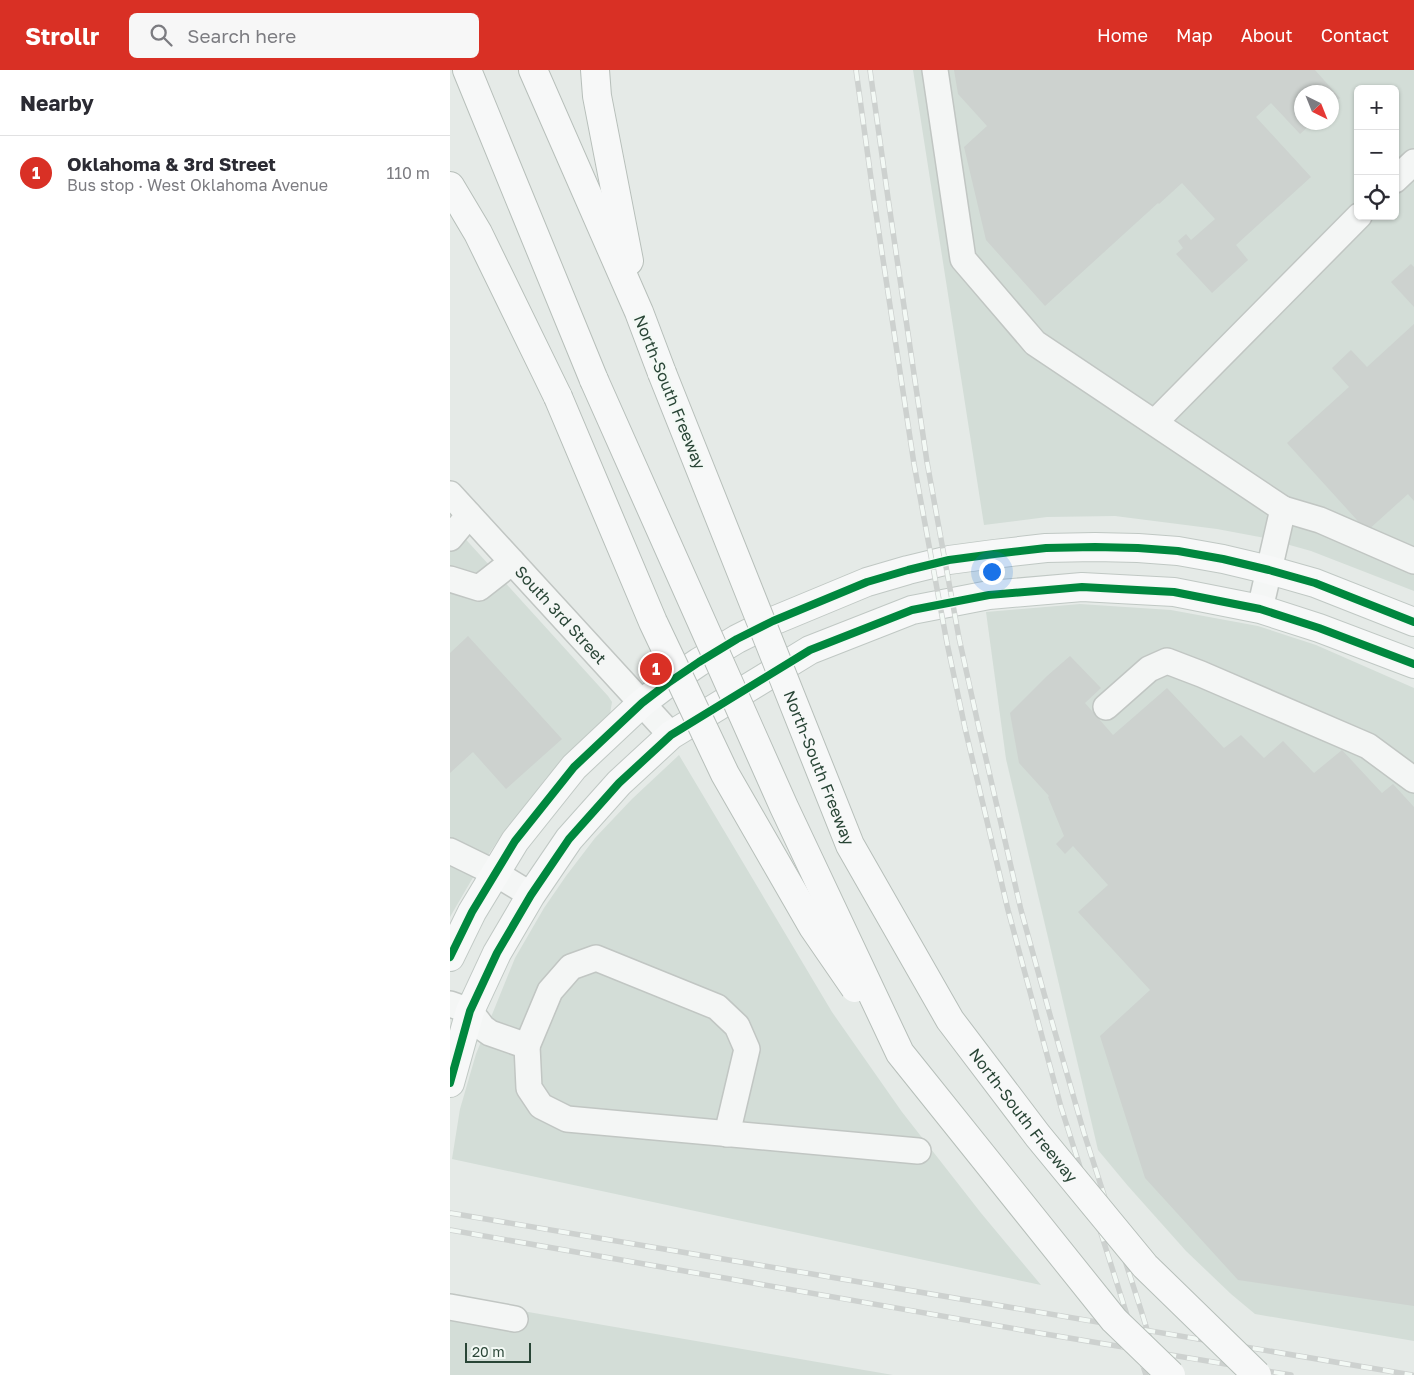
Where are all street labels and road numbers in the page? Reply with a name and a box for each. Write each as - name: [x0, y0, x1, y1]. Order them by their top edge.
- street label: North-South Freeway: [630, 312, 710, 472]
- street label: South 3rd Street: [511, 561, 611, 668]
- street label: North-South Freeway: [779, 688, 859, 848]
- street label: North-South Freeway: [965, 1044, 1082, 1187]

